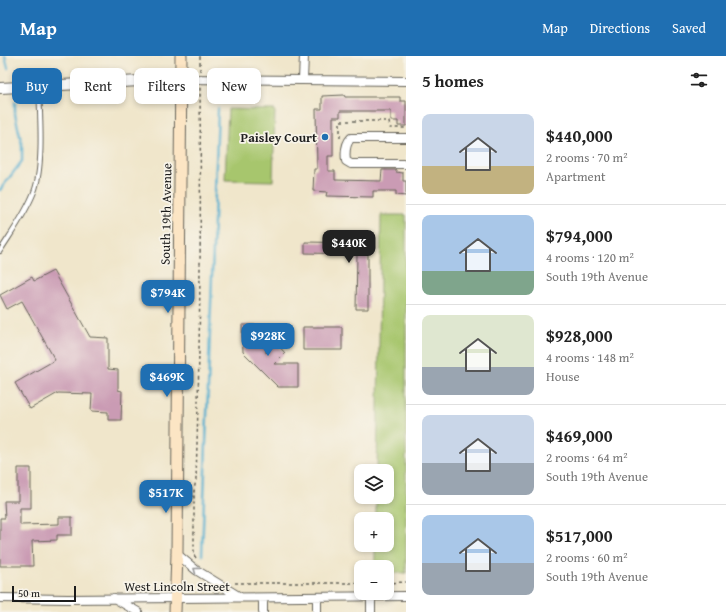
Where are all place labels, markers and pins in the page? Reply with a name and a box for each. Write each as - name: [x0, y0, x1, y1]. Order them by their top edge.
- place label: Paisley Court: [241, 128, 317, 147]
- marker: Paisley Court: [320, 132, 330, 142]
- pin: $440K: [321, 230, 377, 264]
- pin: $794K: [140, 280, 196, 314]
- pin: $928K: [240, 323, 296, 357]
- pin: $469K: [139, 364, 195, 398]
- pin: $517K: [138, 480, 194, 514]

